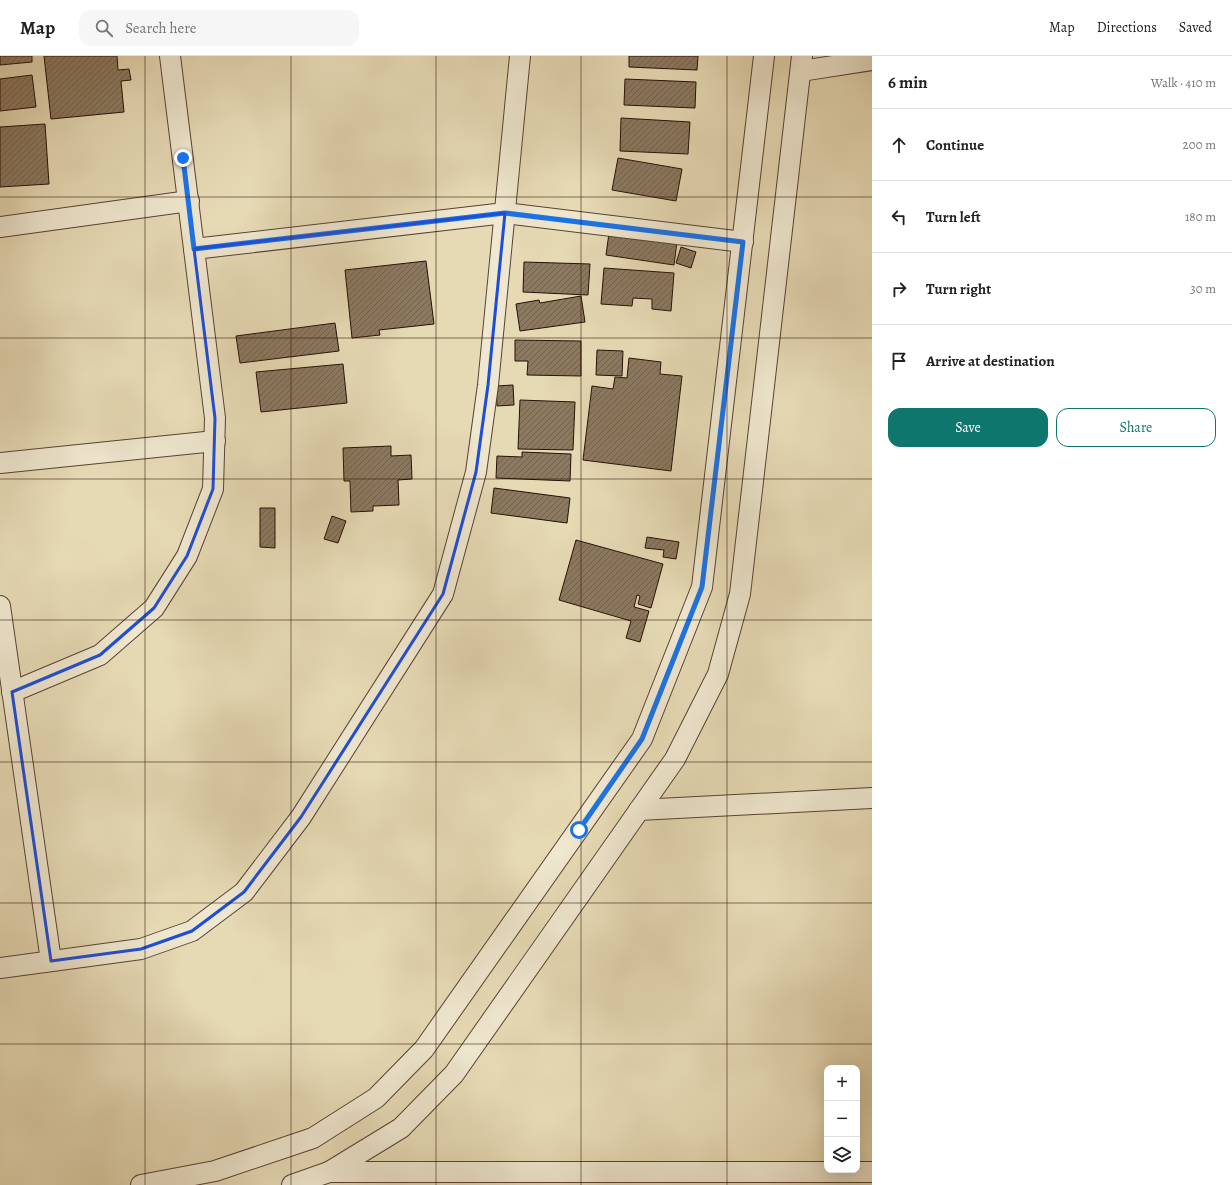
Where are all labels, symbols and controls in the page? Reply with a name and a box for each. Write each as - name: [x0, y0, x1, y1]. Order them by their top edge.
- search box: [79, 10, 359, 46]
- text: Map: [20, 15, 55, 41]
- icon: search: [93, 17, 115, 39]
- text: Search here: [125, 18, 197, 38]
- text: Map: [1049, 18, 1075, 37]
- text: Directions: [1097, 18, 1157, 37]
- text: Saved: [1179, 18, 1212, 37]
- text: 6 min: [888, 71, 928, 94]
- text: Walk · 410 m: [1151, 74, 1216, 91]
- icon: ahead: [888, 134, 910, 156]
- text: Continue: [926, 135, 984, 155]
- text: 200 m: [1183, 136, 1216, 153]
- route end: [174, 149, 192, 167]
- icon: left: [888, 206, 910, 228]
- text: Turn left: [926, 207, 981, 227]
- text: 180 m: [1185, 208, 1216, 225]
- icon: right: [888, 278, 910, 300]
- text: Turn right: [926, 279, 991, 299]
- text: 30 m: [1190, 280, 1216, 297]
- icon: arrive: [888, 350, 910, 372]
- text: Arrive at destination: [926, 351, 1055, 371]
- button: Save: [888, 408, 1048, 447]
- button: Share: [1056, 408, 1216, 447]
- route start: [570, 821, 588, 839]
- map controls: [824, 1065, 860, 1173]
- button: +: [824, 1065, 860, 1101]
- button: −: [824, 1101, 860, 1137]
- button: layers: [824, 1137, 860, 1173]

